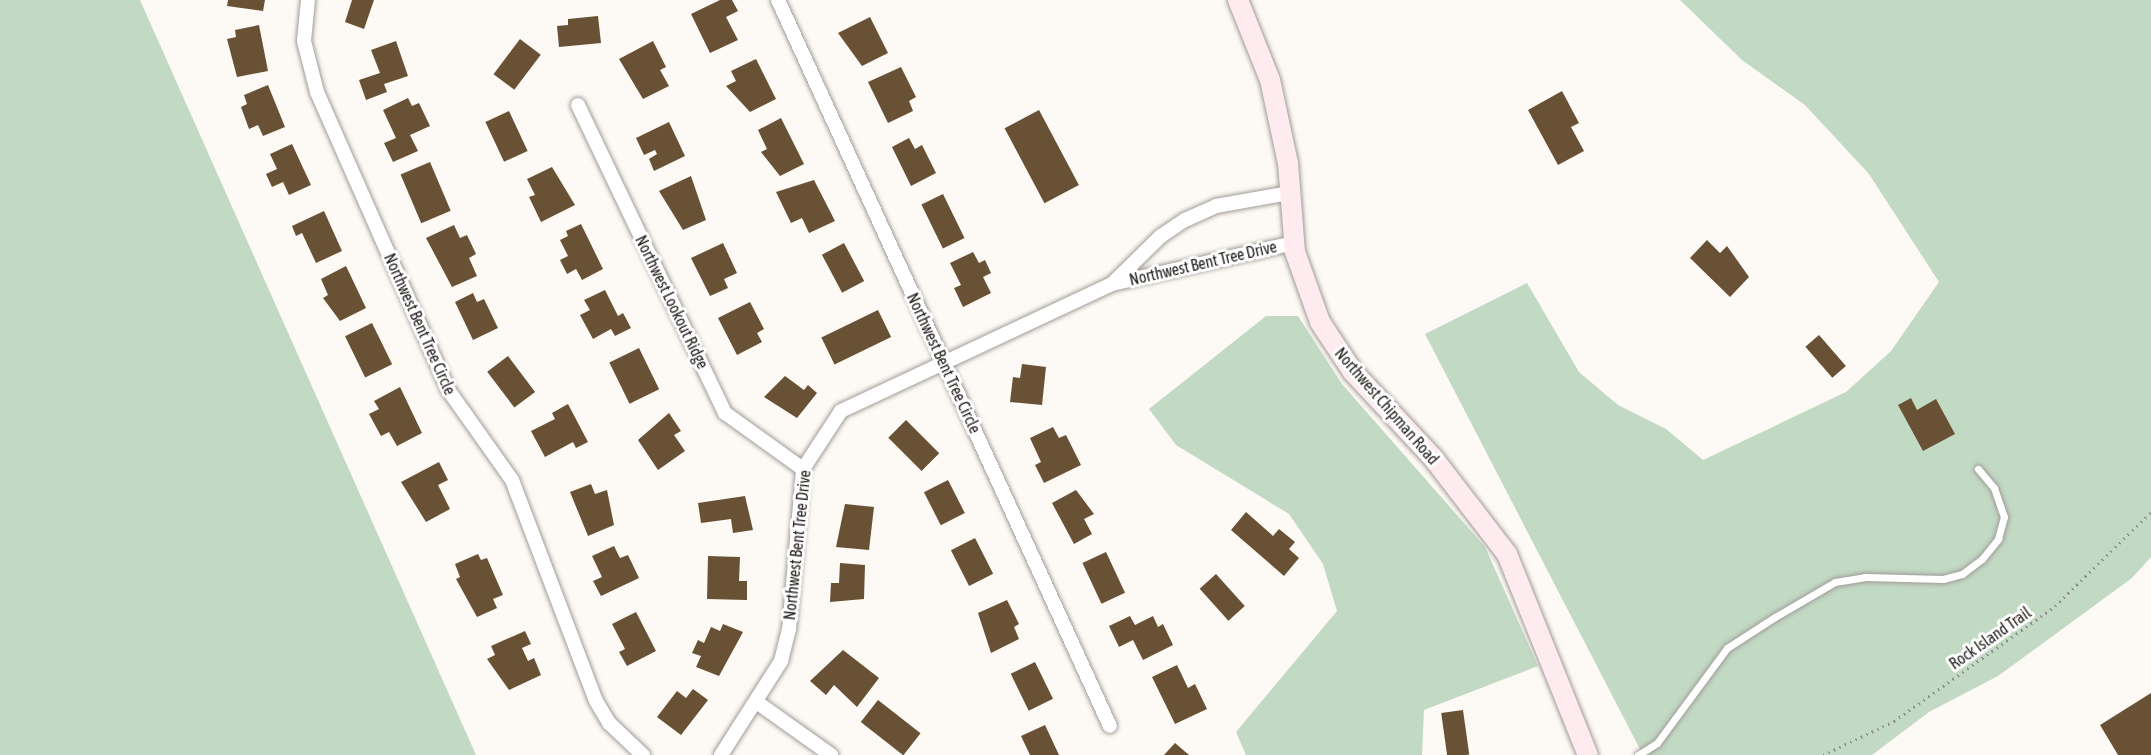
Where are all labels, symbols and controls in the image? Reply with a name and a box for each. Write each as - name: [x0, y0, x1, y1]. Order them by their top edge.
- street label: Northwest Lookout Ridge: [631, 232, 713, 372]
- street label: Northwest Bent Tree Drive: [1127, 237, 1279, 289]
- street label: Northwest Bent Tree Circle: [380, 250, 460, 398]
- street label: Northwest Bent Tree Circle: [903, 290, 985, 436]
- street label: Northwest Chipman Road: [1331, 344, 1443, 468]
- street label: Northwest Bent Tree Drive: [780, 469, 814, 621]
- street label: Rock Island Trail: [1945, 603, 2035, 673]

